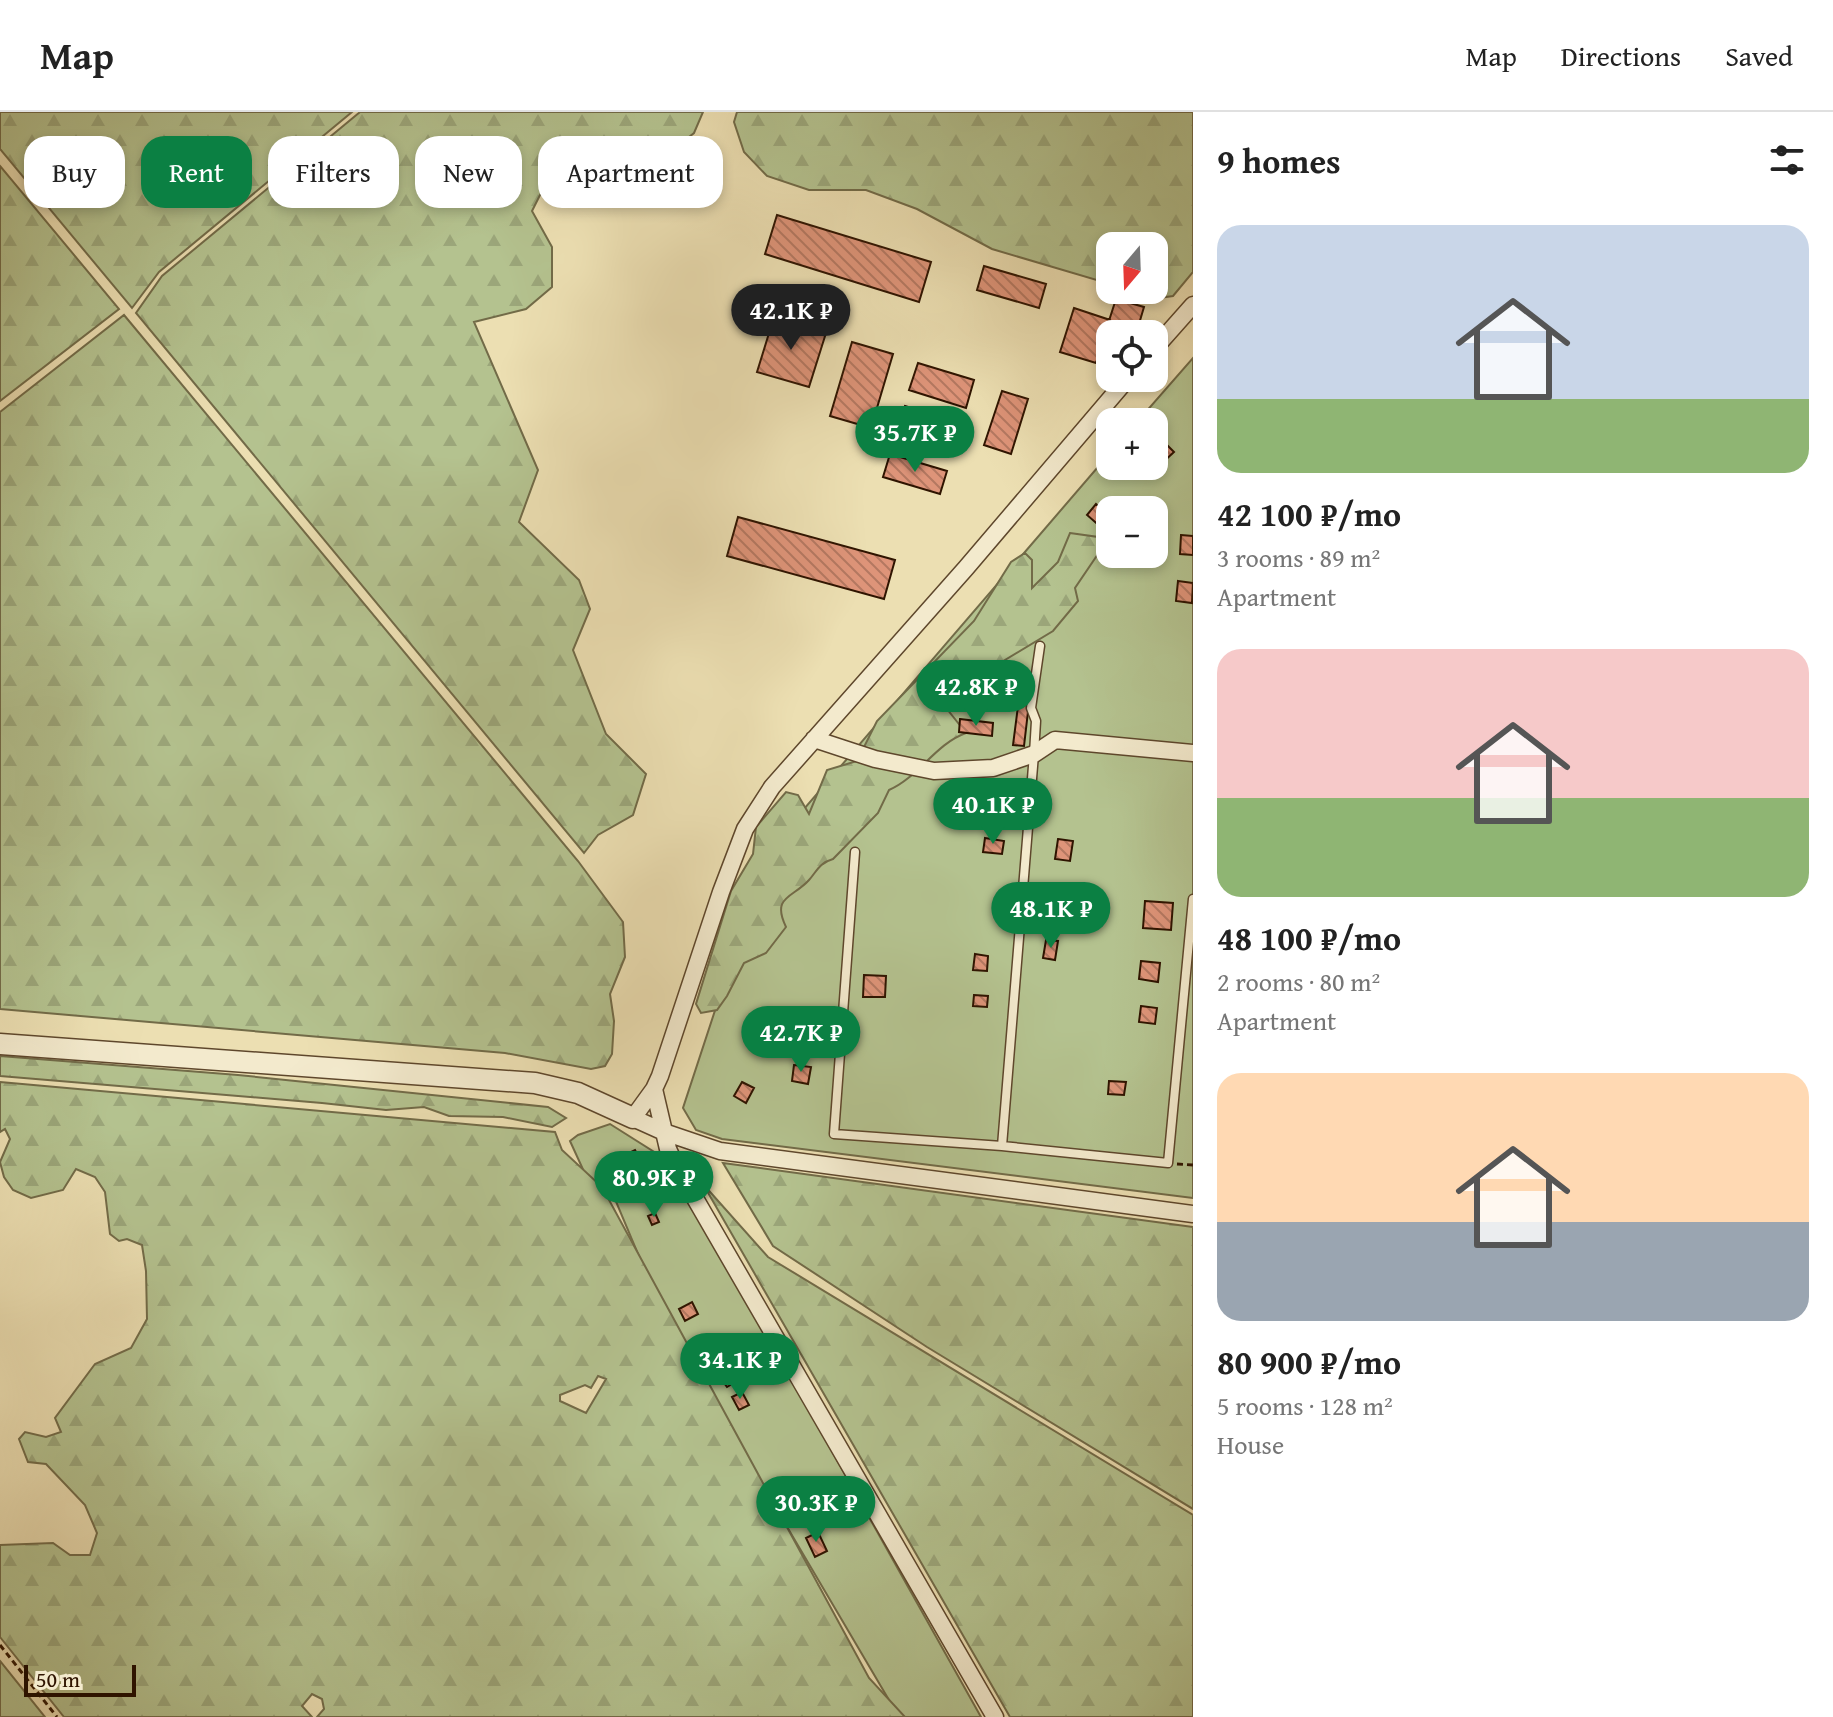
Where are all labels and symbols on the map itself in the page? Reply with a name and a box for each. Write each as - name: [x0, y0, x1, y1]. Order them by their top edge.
- north arrow: [1096, 232, 1168, 304]
- pin: 42.1K ₽: [717, 284, 865, 352]
- pin: 35.7K ₽: [841, 406, 989, 474]
- pin: 42.8K ₽: [902, 660, 1050, 728]
- pin: 40.1K ₽: [919, 778, 1067, 846]
- pin: 48.1K ₽: [977, 882, 1125, 950]
- pin: 42.7K ₽: [727, 1006, 875, 1074]
- pin: 80.9K ₽: [580, 1151, 728, 1219]
- pin: 34.1K ₽: [666, 1333, 814, 1401]
- pin: 30.3K ₽: [742, 1476, 890, 1544]
- scale bar: [24, 1661, 136, 1697]

